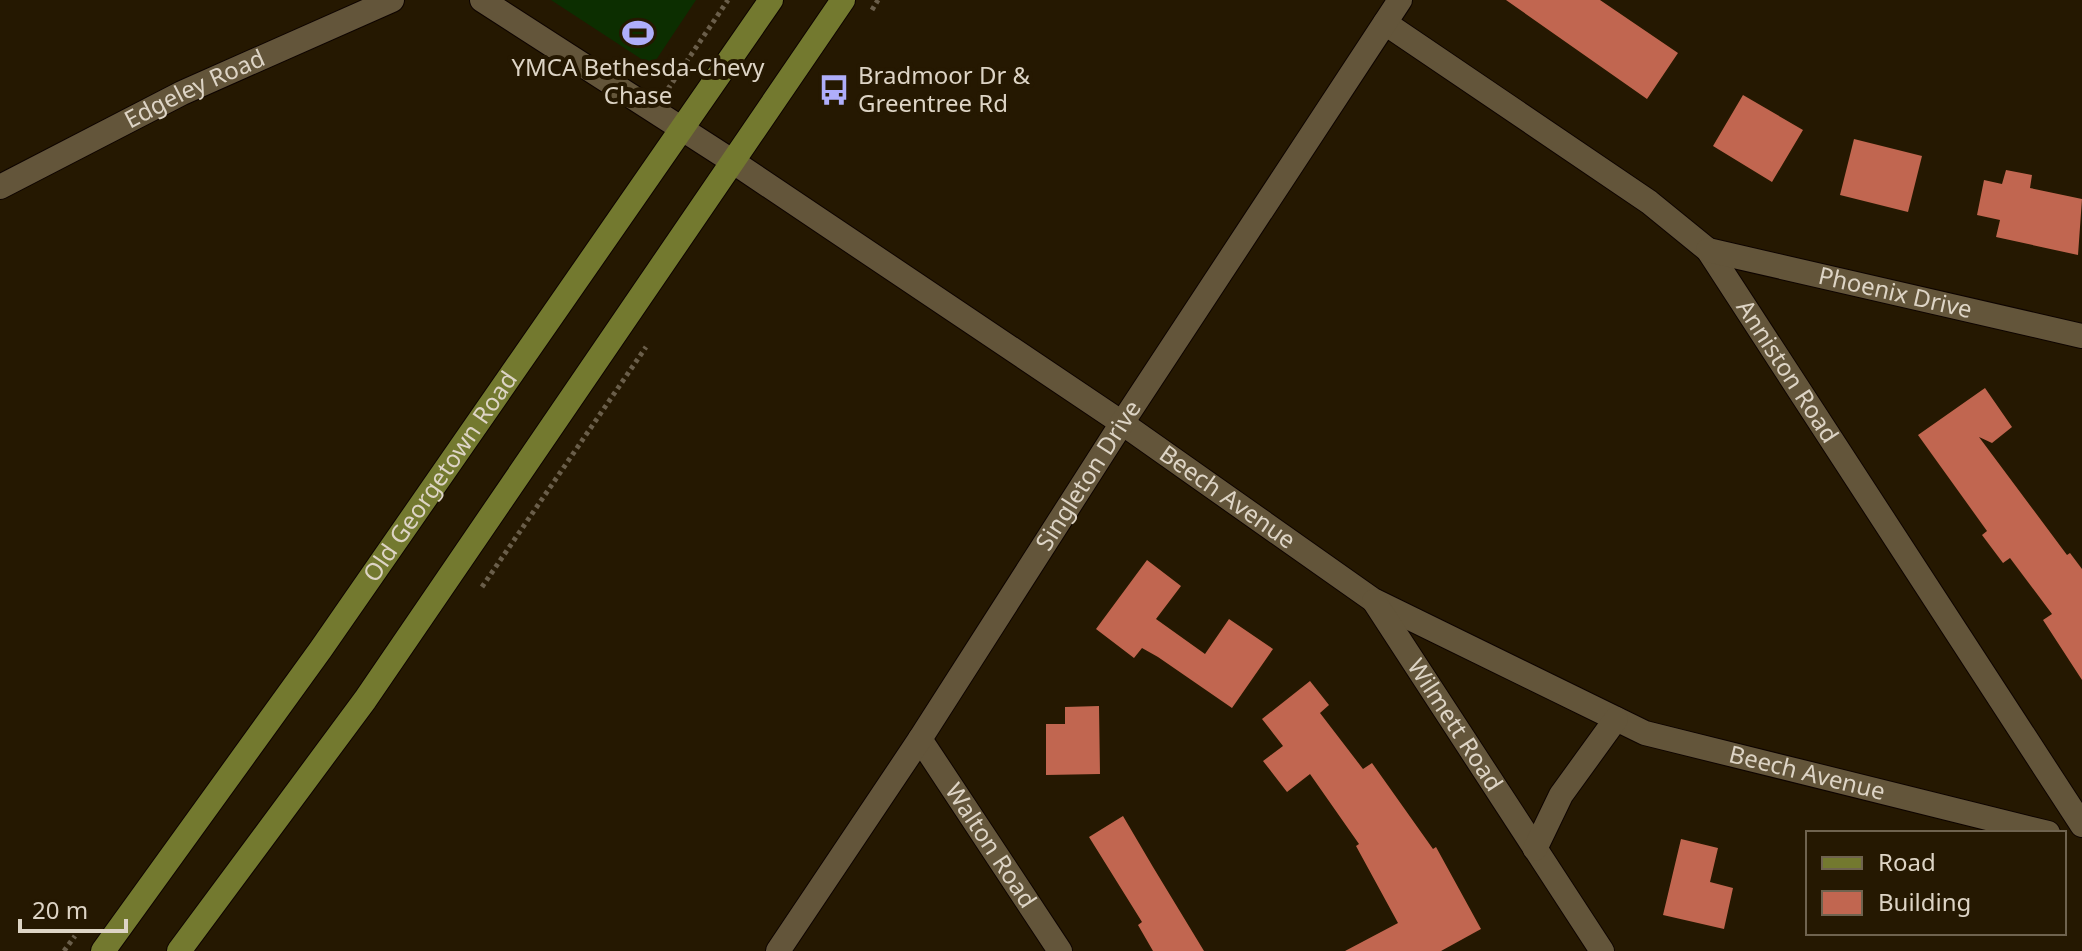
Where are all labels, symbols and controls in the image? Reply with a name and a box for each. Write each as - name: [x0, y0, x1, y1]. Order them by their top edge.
- sports icon: YMCA Bethesda-Chevy Chase: [621, 16, 655, 50]
- street label: Edgeley Road: [118, 40, 270, 135]
- place label: YMCA Bethesda-Chevy Chase: [511, 50, 765, 111]
- place label: Bradmoor Dr & Greentree Rd: [858, 58, 1031, 119]
- bus stop icon: Bradmoor Dr & Greentree Rd: [817, 73, 851, 107]
- street label: Phoenix Drive: [1815, 258, 1976, 325]
- street label: Anniston Road: [1730, 293, 1847, 449]
- street label: Old Georgetown Road: [354, 364, 524, 588]
- street label: Singleton Drive: [1027, 393, 1148, 556]
- street label: Beech Avenue: [1153, 437, 1303, 555]
- street label: Wilmett Road: [1401, 651, 1511, 797]
- street label: Beech Avenue: [1726, 737, 1889, 807]
- street label: Walton Road: [938, 776, 1045, 914]
- legend: [1806, 831, 2066, 935]
- text: Road: [1878, 845, 1936, 878]
- scale bar: [20, 883, 126, 933]
- text: Building: [1878, 885, 1971, 918]
- text: 20 m: [32, 893, 88, 926]

